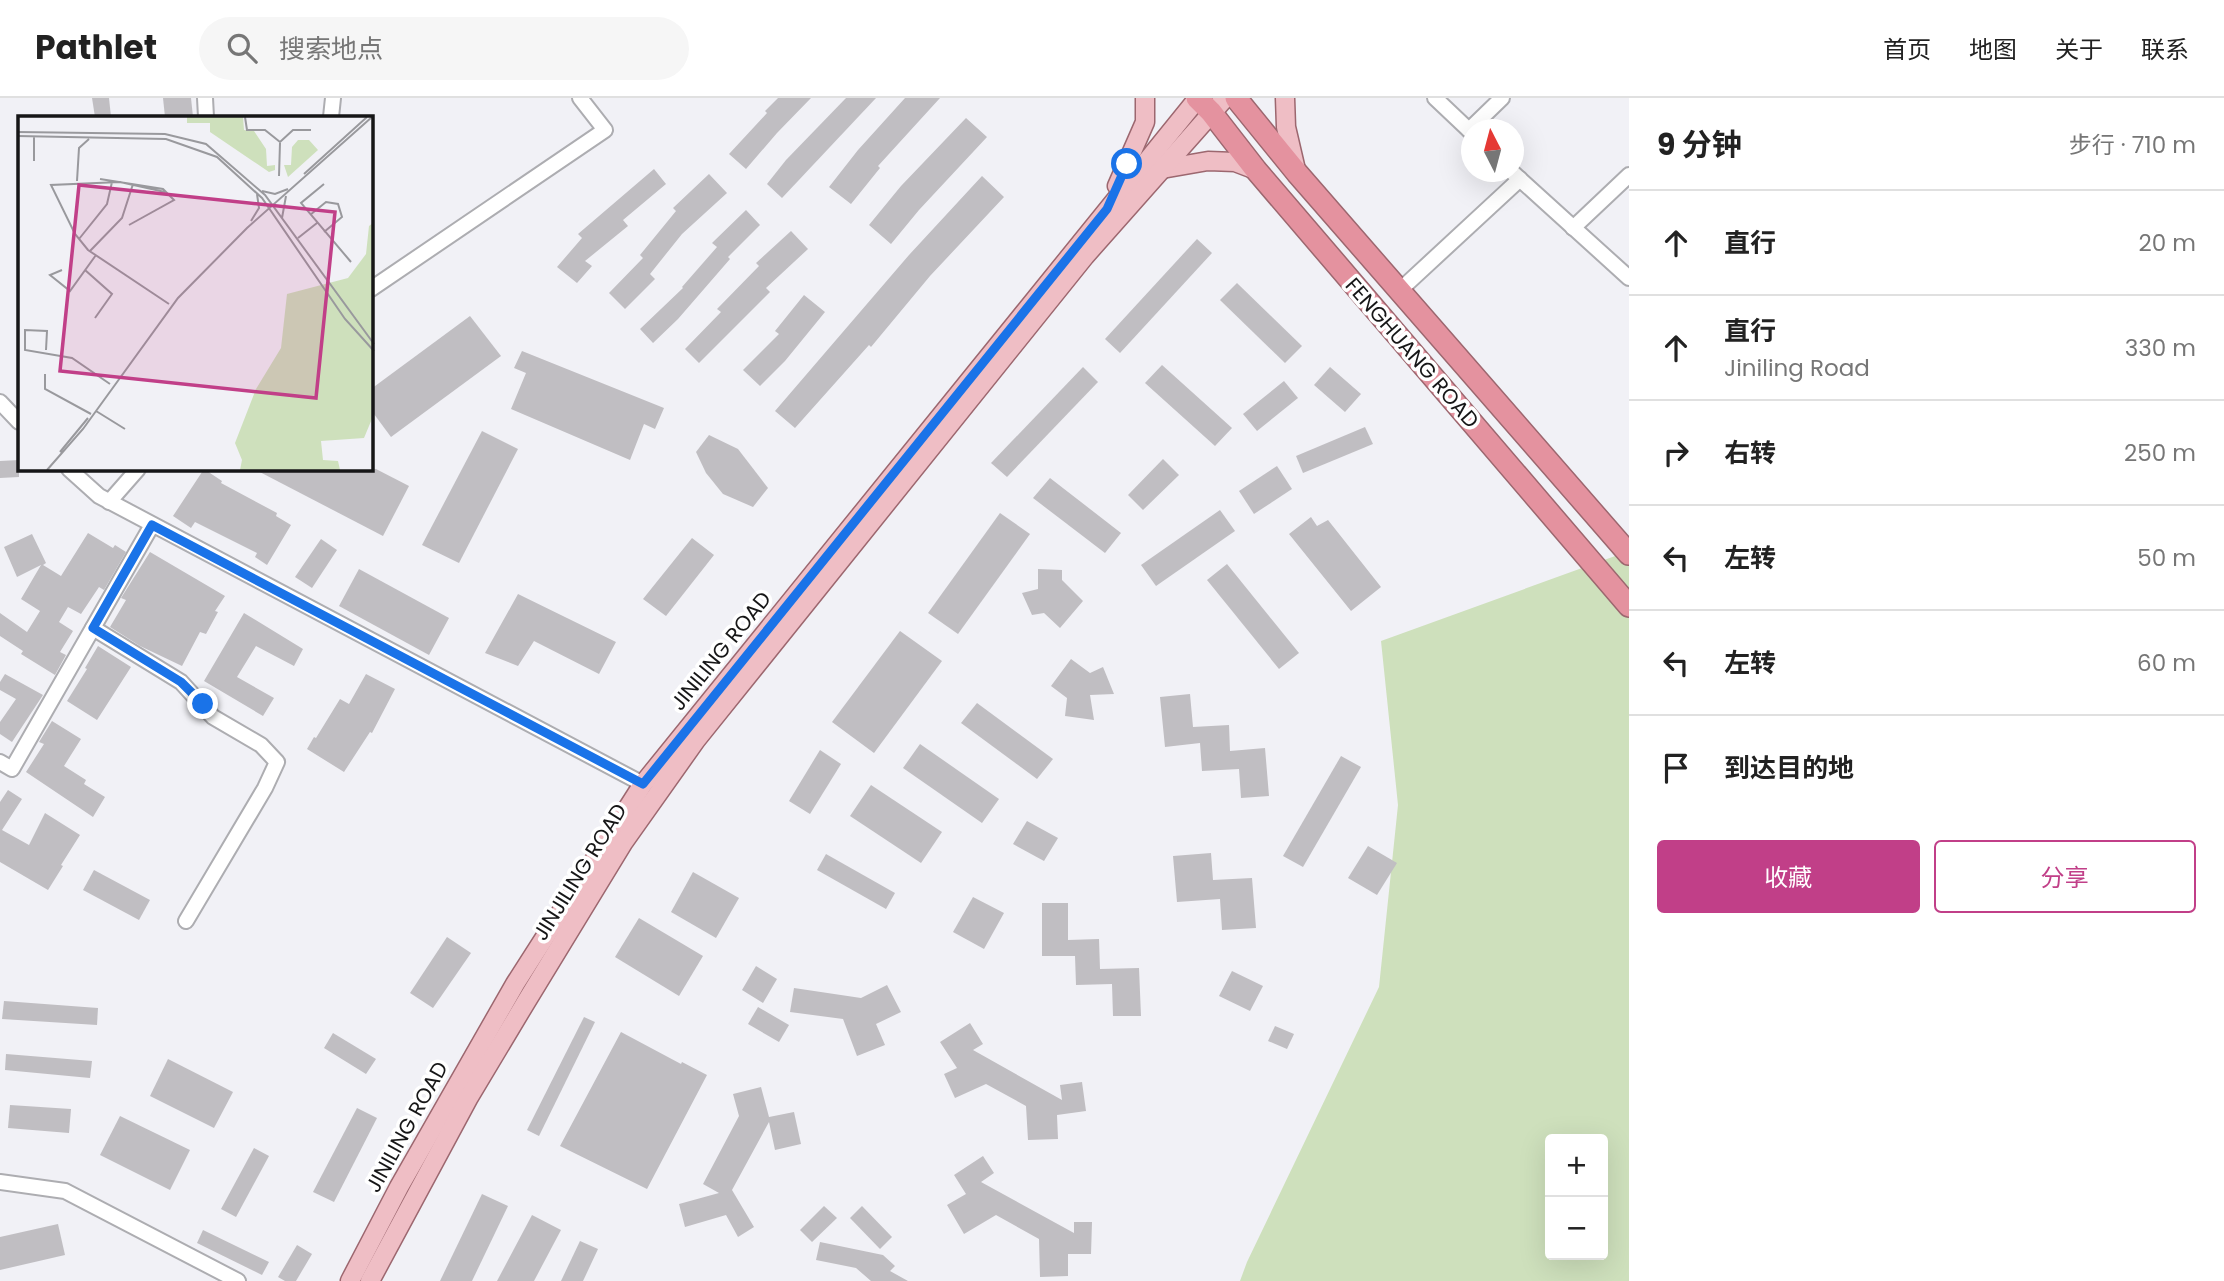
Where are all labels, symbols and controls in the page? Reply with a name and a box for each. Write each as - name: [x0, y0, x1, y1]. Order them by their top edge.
- search box: [199, 17, 689, 80]
- text: Pathlet: [35, 24, 157, 71]
- icon: search: [223, 29, 261, 67]
- text: 搜索地点: [279, 31, 383, 67]
- text: 首页: [1883, 33, 1931, 66]
- text: 地图: [1969, 33, 2017, 66]
- text: 关于: [2055, 33, 2103, 66]
- text: 联系: [2141, 33, 2189, 66]
- inset map: [18, 116, 373, 471]
- north arrow: [1461, 119, 1524, 182]
- text: 9 分钟: [1657, 123, 1742, 166]
- text: 步行 · 710 m: [2069, 129, 2196, 161]
- route start: [1111, 148, 1142, 179]
- icon: ahead: [1657, 224, 1695, 262]
- text: 直行: [1724, 225, 1776, 261]
- text: 20 m: [2138, 227, 2196, 259]
- street label: FENGHUANG ROAD: [1339, 271, 1486, 434]
- text: 直行: [1724, 313, 1776, 349]
- icon: ahead: [1657, 329, 1695, 367]
- text: 330 m: [2125, 332, 2196, 364]
- text: Jiniling Road: [1724, 352, 1870, 384]
- icon: right: [1657, 434, 1695, 472]
- text: 右转: [1724, 435, 1776, 471]
- text: 250 m: [2124, 437, 2196, 469]
- icon: left: [1657, 539, 1695, 577]
- text: 左转: [1724, 540, 1776, 576]
- text: 50 m: [2137, 542, 2196, 574]
- street label: JINILING ROAD: [664, 585, 778, 716]
- icon: left: [1657, 644, 1695, 682]
- text: 左转: [1724, 645, 1776, 681]
- text: 60 m: [2137, 647, 2196, 679]
- route end: [187, 688, 218, 719]
- icon: arrive: [1657, 749, 1695, 787]
- text: 到达目的地: [1724, 750, 1854, 786]
- street label: JINJILING ROAD: [526, 798, 633, 946]
- button: 收藏: [1657, 840, 1920, 913]
- button: 分享: [1934, 840, 2196, 913]
- street label: JINILING ROAD: [359, 1056, 455, 1197]
- map controls: [1545, 1134, 1608, 1260]
- button: +: [1545, 1134, 1608, 1197]
- button: −: [1545, 1197, 1608, 1260]

